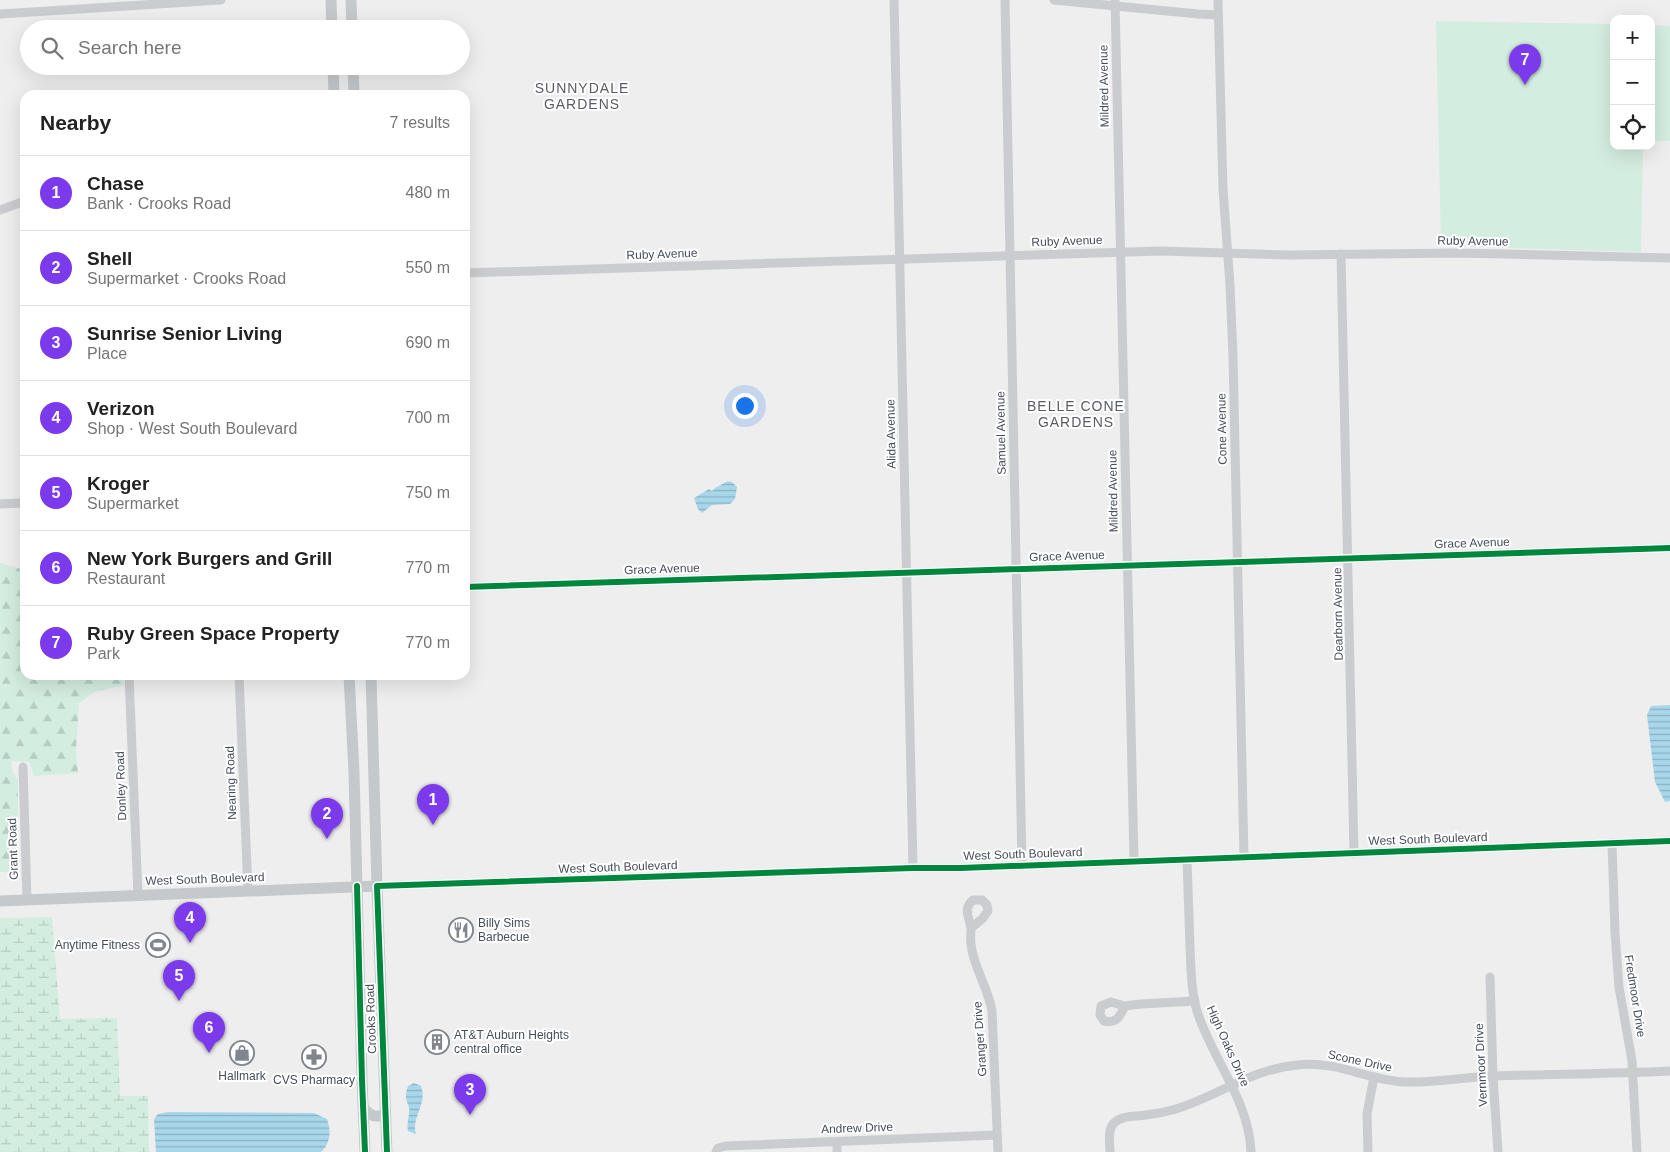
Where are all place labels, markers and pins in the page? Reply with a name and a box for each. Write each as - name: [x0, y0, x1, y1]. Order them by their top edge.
- pin: 7: [1509, 44, 1541, 85]
- pin: 1: [417, 784, 449, 825]
- pin: 2: [311, 798, 343, 839]
- pin: 4: [174, 902, 206, 943]
- place label: Billy Sims Barbecue: [478, 916, 530, 944]
- restaurant icon: Billy Sims Barbecue: [448, 917, 474, 943]
- sports icon: Anytime Fitness: [145, 932, 171, 958]
- place label: Anytime Fitness: [55, 938, 140, 952]
- pin: 5: [163, 960, 195, 1001]
- pin: 6: [193, 1012, 225, 1053]
- place label: AT&T Auburn Heights central office: [454, 1028, 569, 1056]
- building icon: AT&T Auburn Heights central office: [424, 1029, 450, 1055]
- shop icon: Hallmark: [229, 1040, 255, 1066]
- pharmacy icon: CVS Pharmacy: [301, 1044, 327, 1070]
- place label: Hallmark: [218, 1069, 267, 1083]
- place label: CVS Pharmacy: [273, 1073, 355, 1087]
- pin: 3: [454, 1074, 486, 1115]

